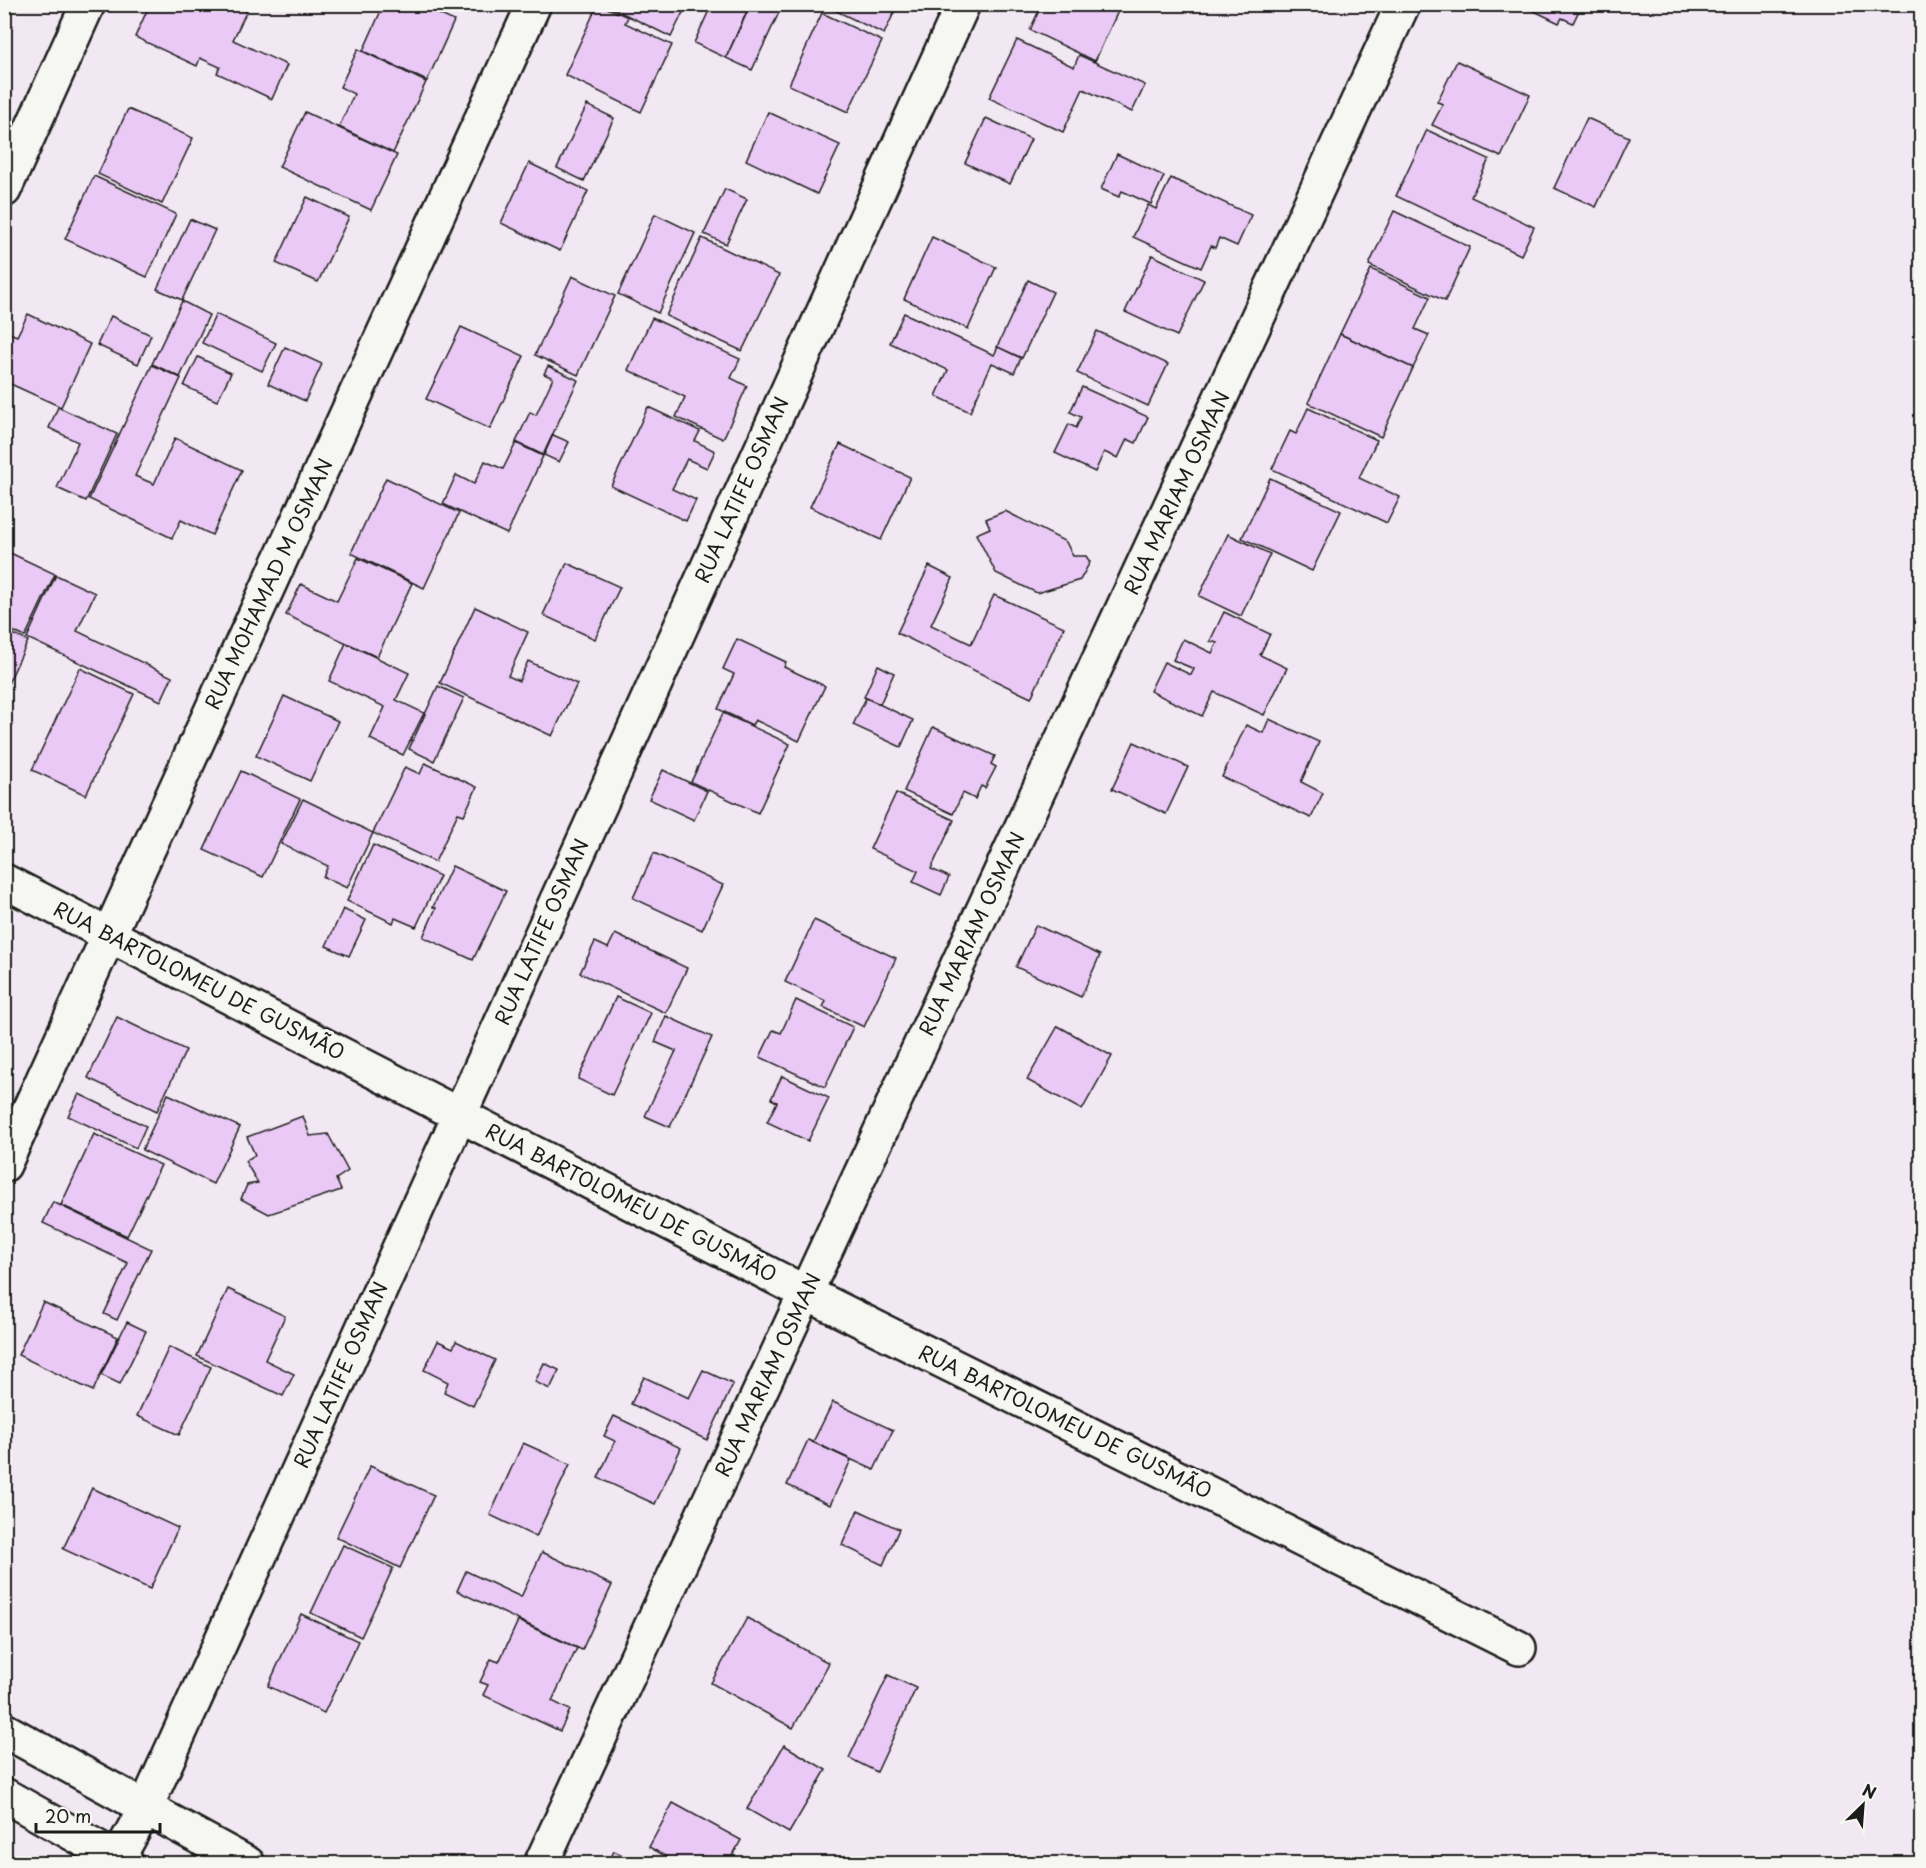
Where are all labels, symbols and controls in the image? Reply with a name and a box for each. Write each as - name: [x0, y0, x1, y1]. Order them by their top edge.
- street label: RUA MARIAM OSMAN: [1116, 386, 1237, 600]
- street label: RUA LATIFE OSMAN: [686, 391, 796, 588]
- street label: RUA MOHAMAD M OSMAN: [197, 453, 340, 714]
- street label: RUA MARIAM OSMAN: [911, 827, 1032, 1041]
- street label: RUA LATIFE OSMAN: [486, 833, 596, 1030]
- street label: RUA BARTOLOMEU DE GUSMÃO: [49, 893, 350, 1067]
- street label: RUA BARTOLOMEU DE GUSMÃO: [481, 1115, 782, 1289]
- street label: RUA MARIAM OSMAN: [707, 1268, 828, 1482]
- street label: RUA LATIFE OSMAN: [285, 1276, 395, 1473]
- street label: RUA BARTOLOMEU DE GUSMÃO: [914, 1337, 1217, 1505]
- north arrow: [1833, 1775, 1893, 1835]
- text: N: [1859, 1777, 1881, 1804]
- scale bar: [36, 1796, 160, 1834]
- text: 20 m: [45, 1802, 91, 1829]

